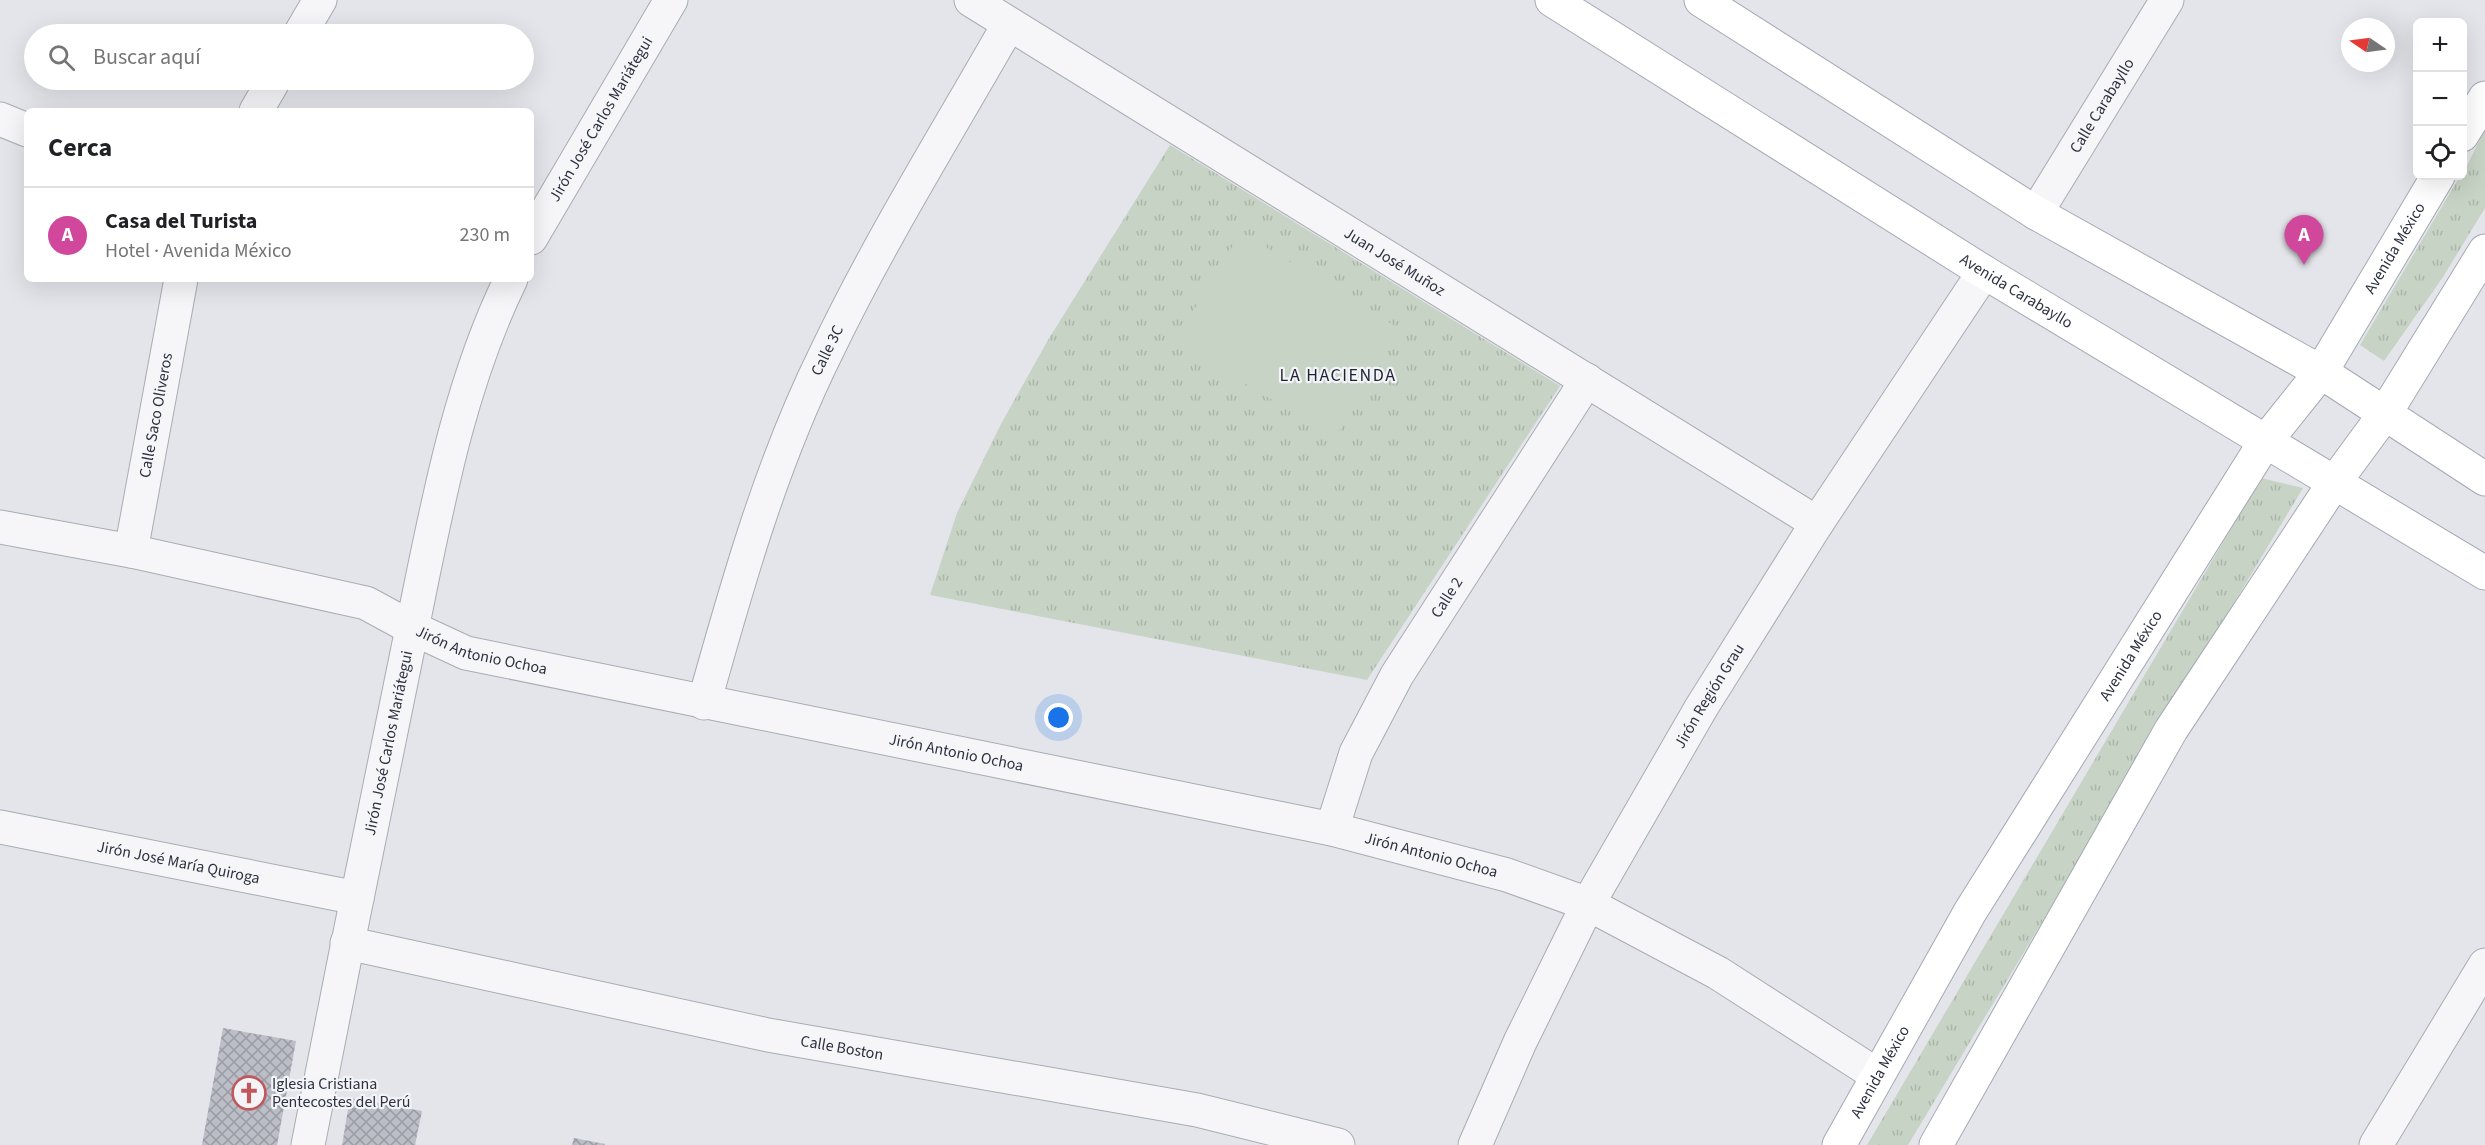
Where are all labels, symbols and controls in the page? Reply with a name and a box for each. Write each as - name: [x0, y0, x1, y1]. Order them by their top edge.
- north arrow: [2341, 18, 2395, 72]
- map controls: [2413, 18, 2467, 180]
- button: +: [2413, 18, 2467, 72]
- search box: [24, 24, 534, 90]
- street label: Jirón José Carlos Mariátegui: [544, 32, 658, 206]
- icon: search: [45, 41, 78, 74]
- text: Buscar aquí: [93, 41, 201, 73]
- street label: Calle Carabayllo: [2064, 54, 2140, 157]
- button: −: [2413, 72, 2467, 126]
- button: locate: [2413, 126, 2467, 180]
- text: Cerca: [48, 129, 112, 166]
- street label: Avenida México: [2359, 198, 2431, 298]
- text: Casa del Turista: [105, 205, 257, 237]
- pin: A: [2284, 216, 2324, 265]
- text: A: [62, 221, 73, 249]
- text: 230 m: [460, 221, 510, 249]
- street label: Juan José Muñoz: [1340, 222, 1449, 302]
- text: Hotel · Avenida México: [105, 237, 292, 265]
- street label: Avenida Carabayllo: [1956, 248, 2077, 334]
- street label: Calle 3C: [806, 322, 849, 379]
- street label: Calle Saco Oliveros: [134, 351, 178, 480]
- district label: LA HACIENDA: [1280, 363, 1396, 388]
- street label: Calle 2: [1426, 573, 1468, 622]
- street label: Avenida México: [2094, 606, 2168, 705]
- street label: Jirón Antonio Ochoa: [412, 620, 549, 680]
- street label: Jirón Región Grau: [1669, 639, 1750, 752]
- street label: Jirón José Carlos Mariátegui: [359, 649, 418, 837]
- your location: [1044, 703, 1073, 732]
- street label: Jirón Antonio Ochoa: [887, 728, 1025, 777]
- street label: Jirón Antonio Ochoa: [1362, 827, 1500, 883]
- street label: Jirón José María Quiroga: [95, 836, 262, 889]
- street label: Avenida México: [1845, 1021, 1915, 1122]
- street label: Calle Boston: [799, 1030, 885, 1066]
- place label: Iglesia Cristiana Pentecostes del Perú: [272, 1073, 410, 1113]
- church icon: Iglesia Cristiana Pentecostes del Perú: [231, 1075, 267, 1111]

